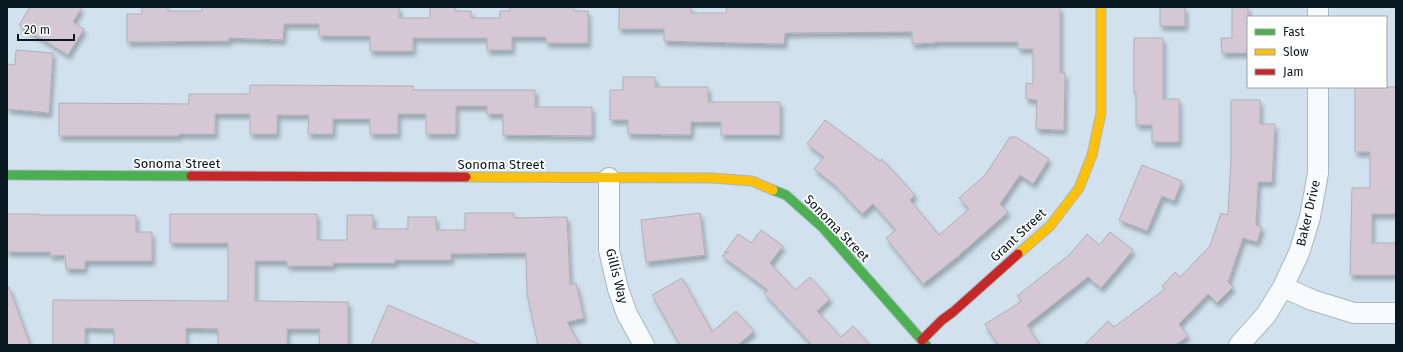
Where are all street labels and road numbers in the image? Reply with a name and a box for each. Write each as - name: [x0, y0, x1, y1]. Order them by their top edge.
- street label: Sonoma Street: [134, 156, 221, 171]
- street label: Sonoma Street: [458, 157, 545, 172]
- street label: Baker Drive: [1293, 178, 1323, 248]
- street label: Sonoma Street: [801, 192, 873, 265]
- street label: Grant Street: [987, 205, 1049, 265]
- street label: Gillis Way: [603, 247, 631, 306]

